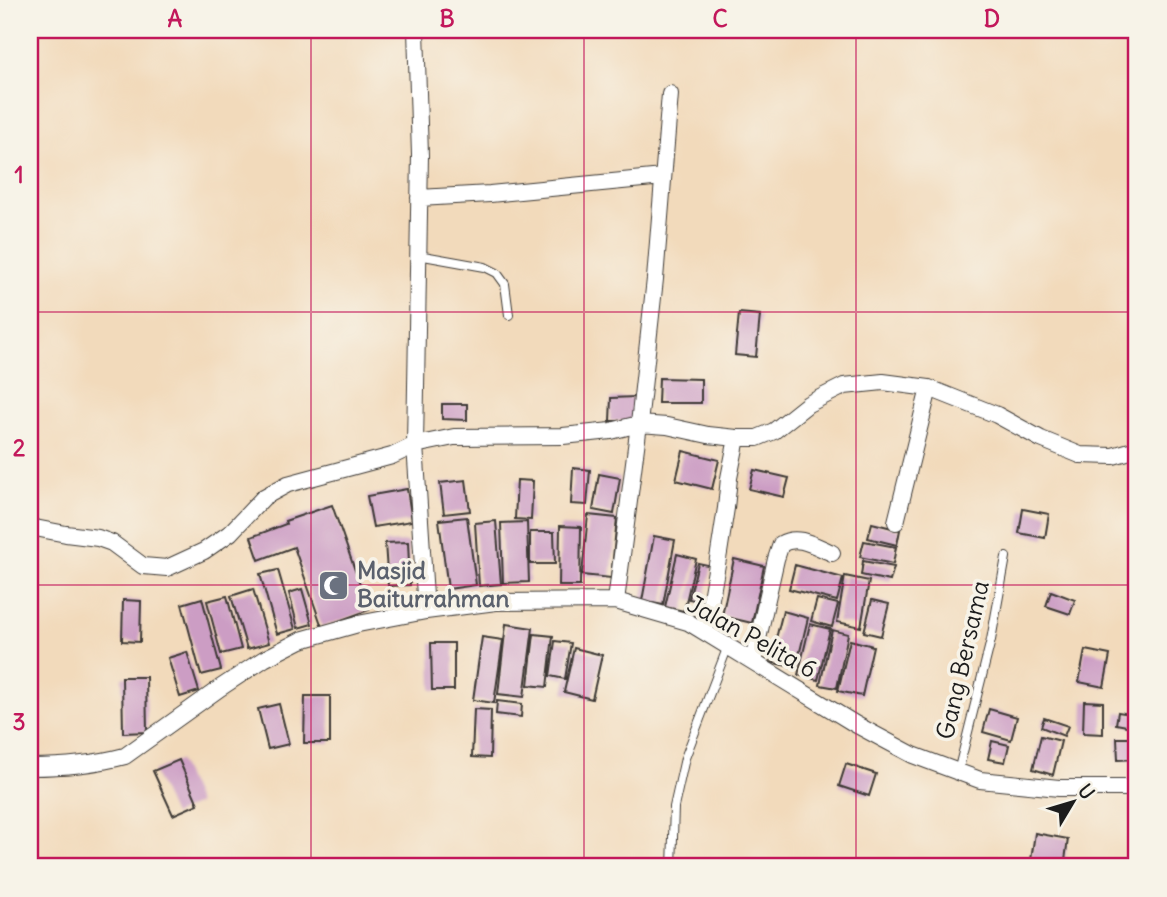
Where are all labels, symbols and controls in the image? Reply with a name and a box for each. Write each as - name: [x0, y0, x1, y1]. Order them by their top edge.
- text: A: [168, 4, 183, 33]
- text: B: [439, 4, 455, 33]
- text: C: [712, 4, 728, 33]
- text: D: [984, 4, 1000, 33]
- text: 1: [14, 160, 24, 189]
- text: 2: [13, 433, 26, 462]
- place label: Masjid Baiturrahman: [357, 555, 510, 613]
- mosque icon: Masjid Baiturrahman: [317, 568, 351, 602]
- street label: Gang Bersama: [929, 578, 995, 742]
- street label: Jalan Pelita 6: [683, 588, 822, 684]
- text: 3: [12, 707, 26, 736]
- north arrow: [1038, 768, 1108, 838]
- text: U: [1073, 779, 1100, 804]

